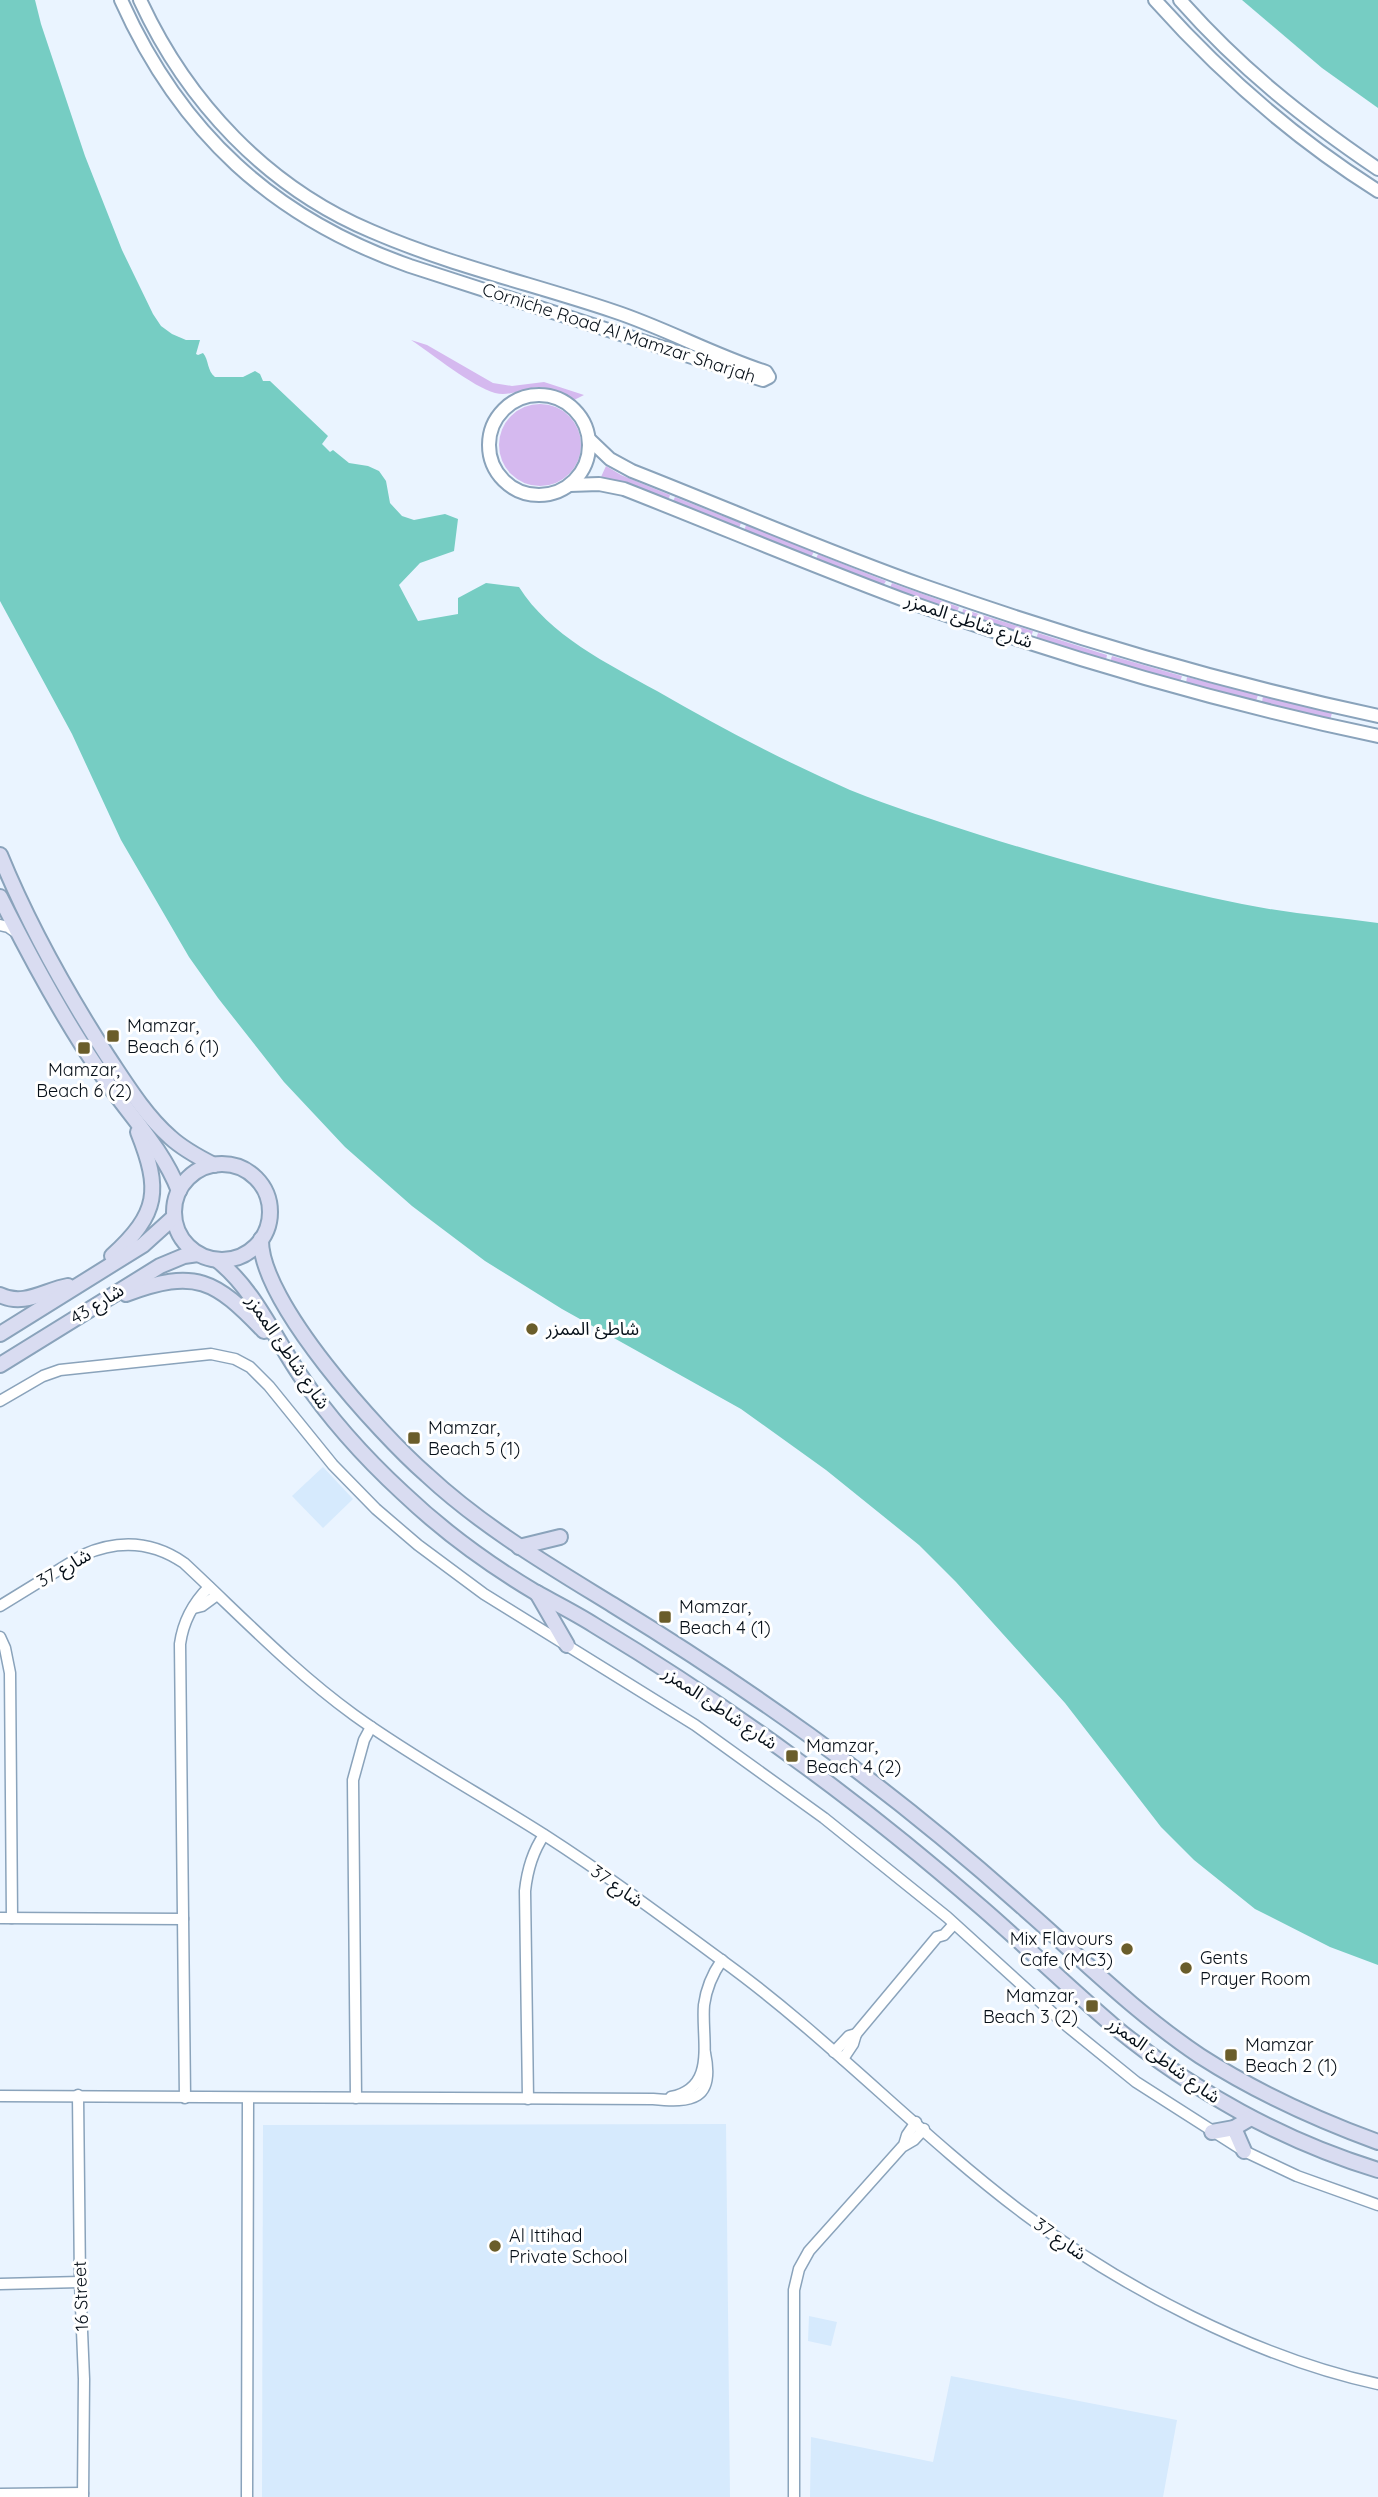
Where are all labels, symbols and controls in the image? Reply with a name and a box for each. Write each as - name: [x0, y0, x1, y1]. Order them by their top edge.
- street label: Corniche Road Al Mamzar Sharjah: [479, 277, 759, 388]
- street label: شارع شاطئ الممزر: [901, 588, 1036, 656]
- place label: Mamzar, Beach 6 (1): [127, 1014, 219, 1058]
- marker: Mamzar, Beach 6 (1): [105, 1028, 121, 1044]
- marker: Mamzar, Beach 6 (2): [76, 1040, 92, 1056]
- place label: Mamzar, Beach 6 (2): [36, 1058, 132, 1102]
- street label: شارع 43: [66, 1278, 129, 1331]
- street label: شارع شاطئ الممزر: [239, 1289, 335, 1415]
- place label: شاطئ الممزر: [545, 1317, 639, 1340]
- marker: شاطئ الممزر: [524, 1321, 540, 1337]
- place label: Mamzar, Beach 5 (1): [428, 1416, 520, 1460]
- marker: Mamzar, Beach 5 (1): [406, 1430, 422, 1446]
- street label: شارع 37: [33, 1543, 96, 1595]
- place label: Mamzar, Beach 4 (1): [679, 1595, 771, 1639]
- marker: Mamzar, Beach 4 (1): [657, 1609, 673, 1625]
- street label: شارع شاطئ الممزر: [656, 1660, 782, 1757]
- place label: Mamzar, Beach 4 (2): [806, 1734, 901, 1778]
- marker: Mamzar, Beach 4 (2): [784, 1748, 800, 1764]
- street label: شارع 37: [585, 1859, 648, 1914]
- place label: Mix Flavours Cafe (MC3): [1010, 1927, 1113, 1971]
- marker: Mix Flavours Cafe (MC3): [1119, 1941, 1135, 1957]
- place label: Gents Prayer Room: [1200, 1946, 1311, 1990]
- marker: Gents Prayer Room: [1178, 1960, 1194, 1976]
- place label: Mamzar, Beach 3 (2): [983, 1984, 1078, 2028]
- marker: Mamzar, Beach 3 (2): [1084, 1998, 1100, 2014]
- street label: شارع شاطئ الممزر: [1101, 2011, 1225, 2110]
- place label: Mamzar Beach 2 (1): [1245, 2033, 1337, 2077]
- marker: Mamzar Beach 2 (1): [1223, 2047, 1239, 2063]
- street label: شارع 37: [1028, 2212, 1091, 2267]
- place label: Al Ittihad Private School: [509, 2224, 628, 2268]
- marker: Al Ittihad Private School: [487, 2238, 503, 2254]
- street label: 16 Street: [68, 2260, 93, 2332]

